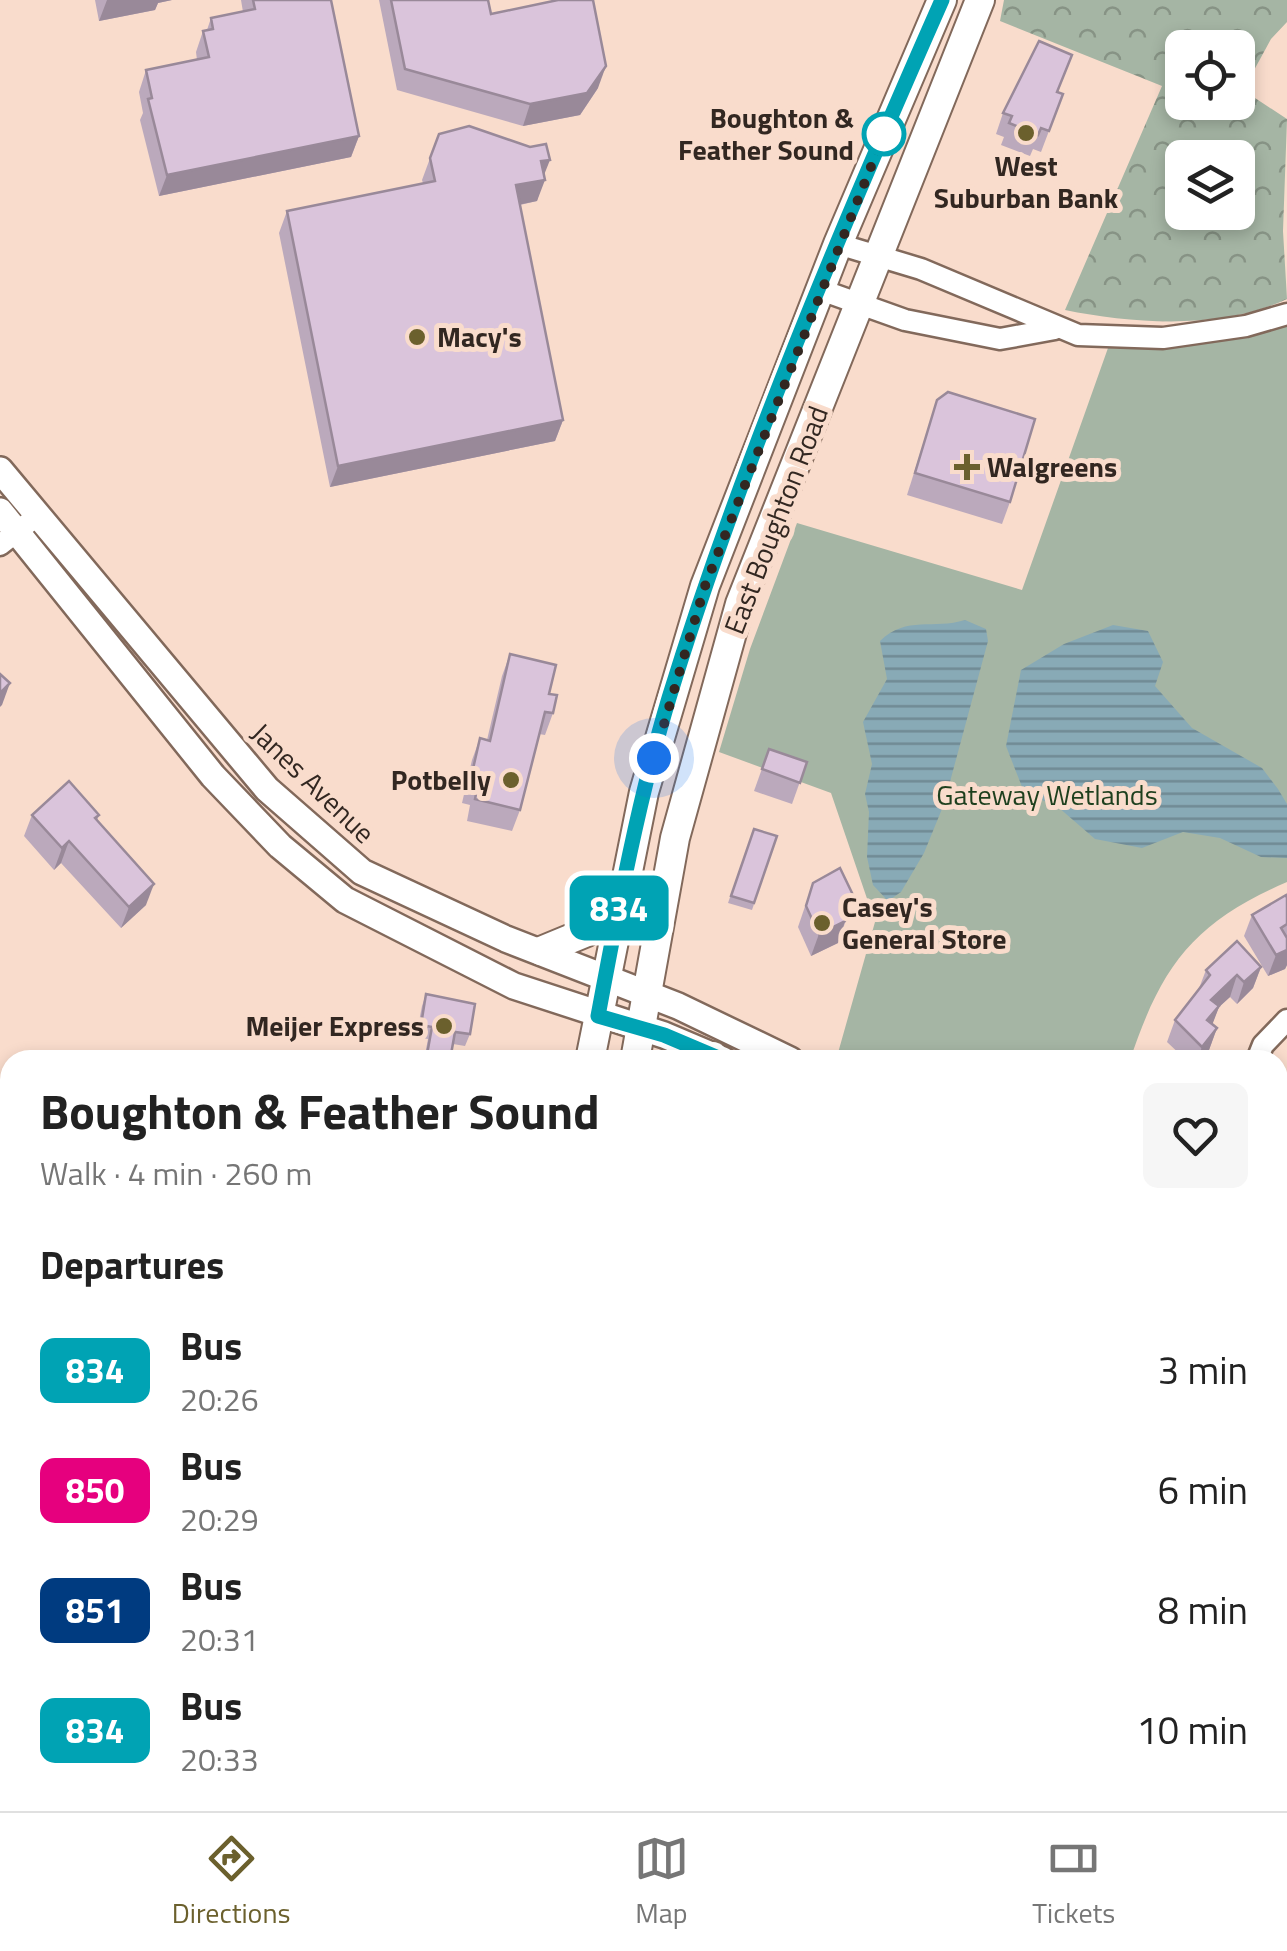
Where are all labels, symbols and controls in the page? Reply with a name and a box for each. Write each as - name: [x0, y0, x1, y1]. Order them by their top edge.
- map controls: [1165, 30, 1255, 230]
- button: locate: [1165, 30, 1255, 120]
- place label: Boughton & Feather Sound: [678, 96, 854, 171]
- marker: Boughton & Feather Sound: [863, 113, 905, 155]
- marker: West Suburban Bank: [1015, 122, 1037, 144]
- button: layers: [1165, 140, 1255, 230]
- place label: West Suburban Bank: [934, 144, 1119, 219]
- place label: Macy's: [437, 315, 522, 358]
- marker: Macy's: [406, 326, 428, 348]
- street label: East Boughton Road: [712, 400, 839, 640]
- place label: Walgreens: [987, 445, 1117, 488]
- marker: Walgreens: [956, 456, 978, 478]
- street label: Janes Avenue: [242, 712, 385, 853]
- your location: [629, 733, 679, 783]
- place label: Potbelly: [391, 758, 491, 801]
- marker: Potbelly: [500, 769, 522, 791]
- park label: Gateway Wetlands: [936, 773, 1158, 816]
- line badge: 834: [562, 876, 676, 940]
- text: 834: [590, 881, 648, 935]
- place label: Casey's General Store: [842, 885, 1006, 960]
- marker: Casey's General Store: [811, 912, 833, 934]
- place label: Meijer Express: [245, 1004, 424, 1047]
- marker: Meijer Express: [433, 1015, 455, 1037]
- text: Boughton & Feather Sound: [40, 1075, 600, 1148]
- button: heart: [1143, 1083, 1248, 1188]
- text: Walk · 4 min · 260 m: [40, 1149, 312, 1197]
- text: Departures: [40, 1236, 224, 1294]
- text: Bus: [180, 1317, 242, 1375]
- text: 3 min: [1158, 1341, 1248, 1399]
- text: 834: [66, 1343, 124, 1397]
- text: 20:26: [180, 1375, 259, 1423]
- text: Bus: [180, 1437, 242, 1495]
- text: 6 min: [1158, 1461, 1248, 1519]
- text: 850: [66, 1463, 124, 1517]
- text: 20:29: [180, 1495, 259, 1543]
- text: Bus: [180, 1557, 242, 1615]
- text: 8 min: [1158, 1581, 1248, 1639]
- text: 851: [66, 1583, 124, 1637]
- text: 20:31: [180, 1615, 259, 1663]
- text: Bus: [180, 1677, 242, 1735]
- text: 10 min: [1137, 1701, 1248, 1759]
- text: 834: [66, 1703, 124, 1757]
- text: 20:33: [180, 1735, 259, 1783]
- tab: Directions: [172, 1831, 290, 1934]
- tab: Map: [634, 1831, 689, 1934]
- tab: Tickets: [1032, 1831, 1115, 1934]

